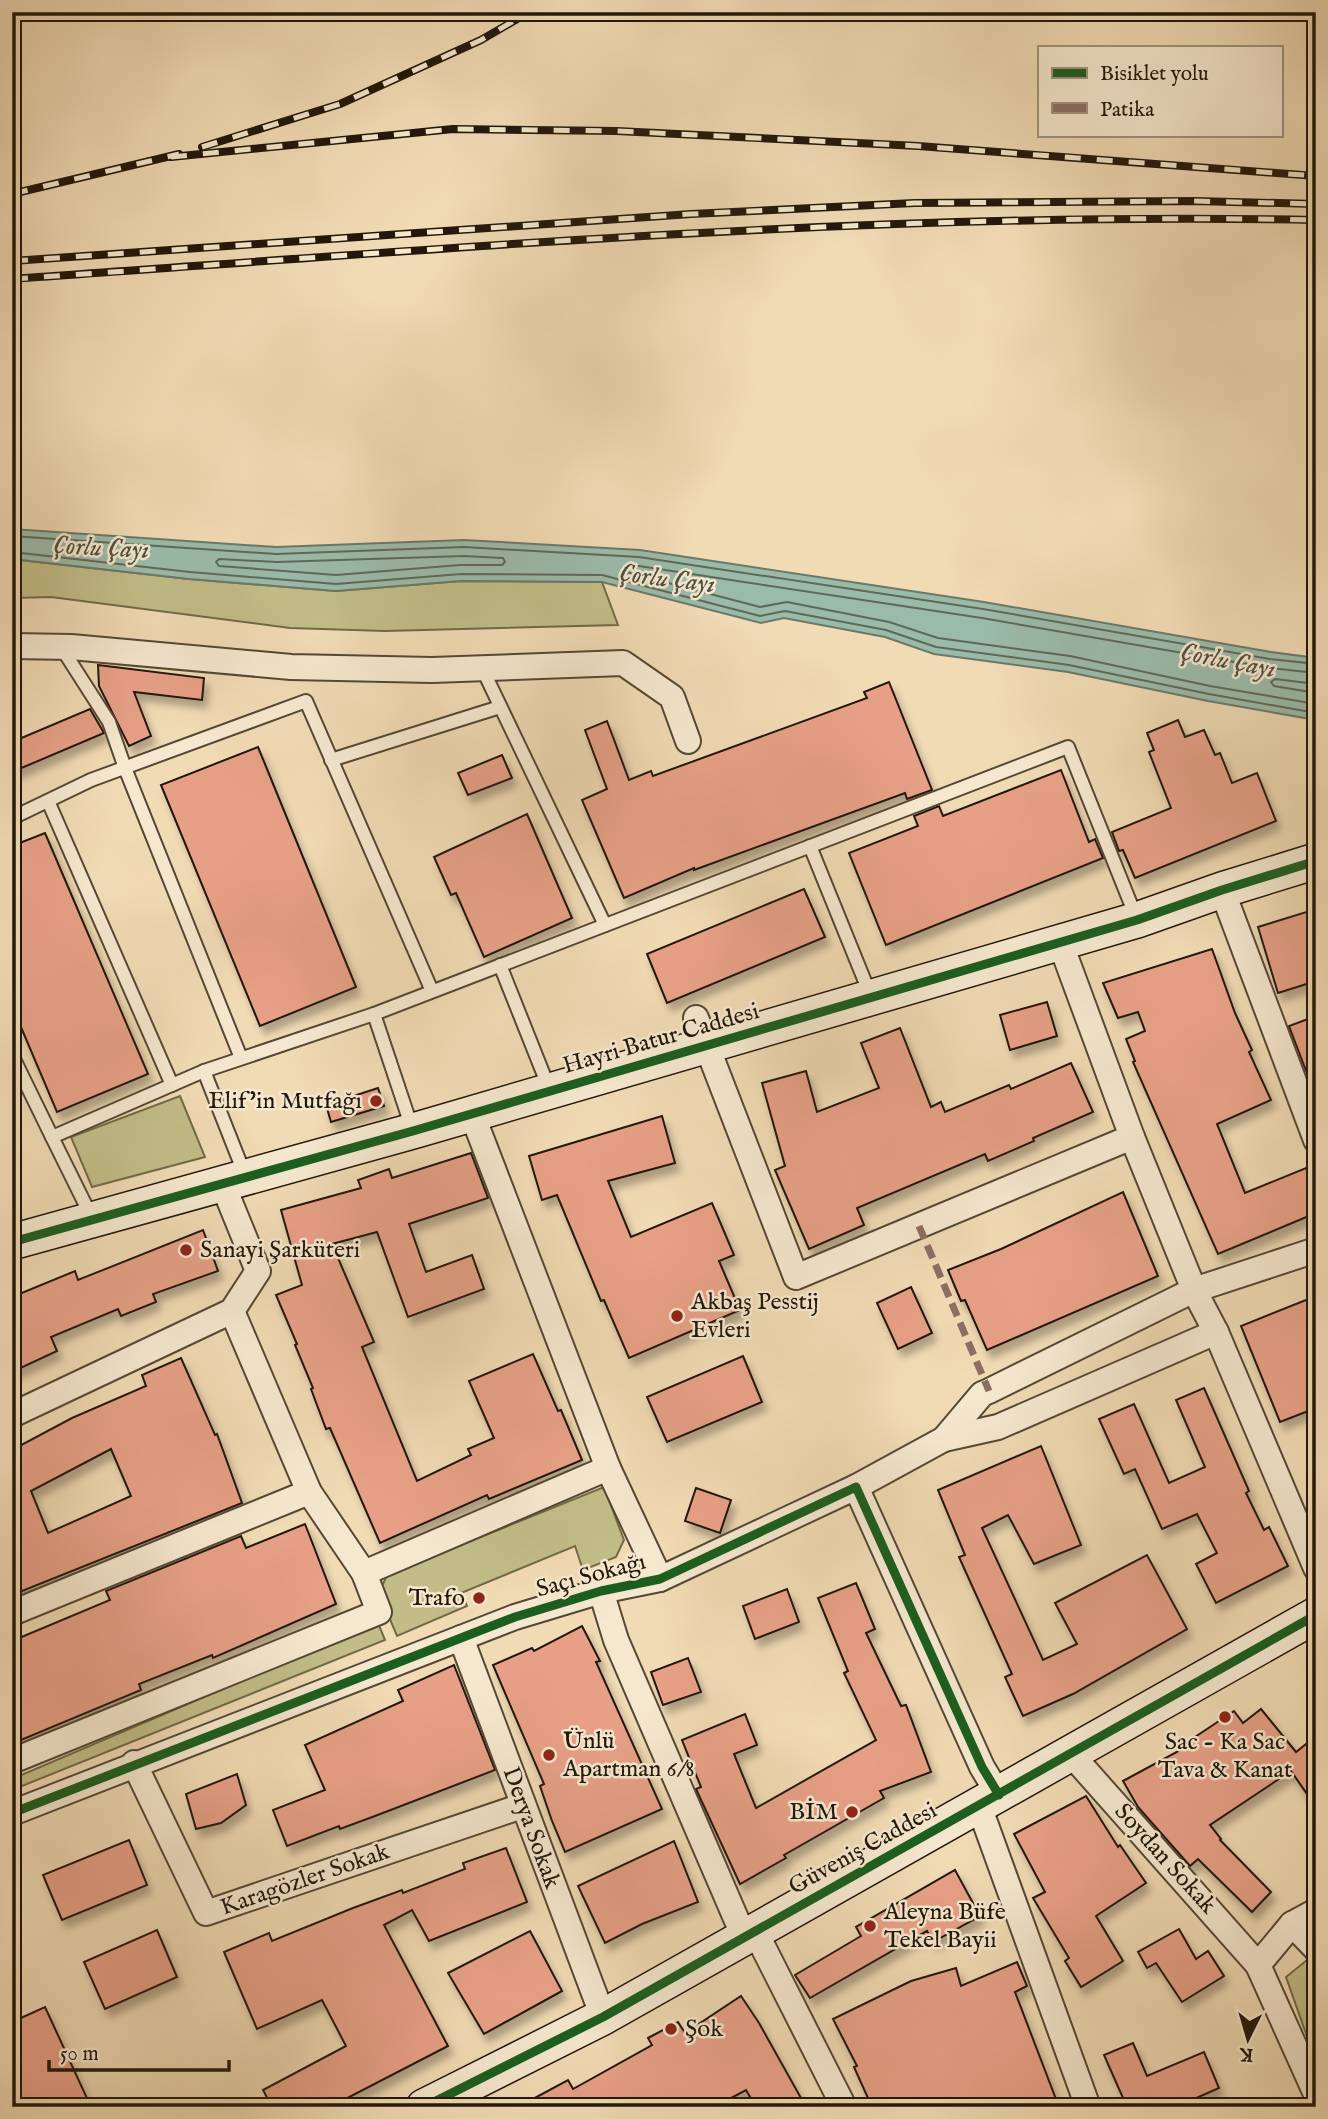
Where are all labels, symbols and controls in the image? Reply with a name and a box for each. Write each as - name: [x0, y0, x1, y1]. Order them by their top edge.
- legend: [1038, 46, 1282, 136]
- text: Bisiklet yolu: [1100, 61, 1209, 88]
- text: Patika: [1100, 97, 1155, 124]
- water label: Çorlu Çayı: [52, 529, 150, 567]
- water label: Çorlu Çayı: [617, 557, 717, 601]
- water label: Çorlu Çayı: [1178, 636, 1278, 686]
- street label: Hayri Batur Caddesi: [559, 996, 763, 1082]
- place label: Elif'in Mutfağı: [208, 1086, 362, 1117]
- marker: Elif'in Mutfağı: [368, 1093, 384, 1109]
- place label: Sanayi Şarküteri: [200, 1235, 360, 1266]
- marker: Sanayi Şarküteri: [178, 1242, 194, 1258]
- place label: Akbaş Pesstij Evleri: [690, 1287, 819, 1346]
- marker: Akbaş Pesstij Evleri: [669, 1308, 685, 1324]
- street label: Saçı Sokağı: [533, 1546, 649, 1606]
- place label: Trafo: [409, 1583, 465, 1614]
- marker: Trafo: [471, 1590, 487, 1606]
- marker: Sac - Ka Sac Tava & Kanat: [1217, 1709, 1233, 1725]
- place label: Ünlü Apartman 6/8: [562, 1726, 695, 1785]
- place label: Sac - Ka Sac Tava & Kanat: [1158, 1727, 1292, 1786]
- marker: Ünlü Apartman 6/8: [541, 1747, 557, 1763]
- street label: Derya Sokak: [495, 1763, 567, 1893]
- street label: Güveniş Caddesi: [783, 1795, 943, 1903]
- place label: BİM: [789, 1797, 838, 1828]
- street label: Soydan Sokak: [1107, 1797, 1223, 1921]
- marker: BİM: [844, 1804, 860, 1820]
- street label: Karagözler Sokak: [216, 1837, 394, 1923]
- place label: Aleyna Büfe Tekel Bayii: [883, 1897, 1006, 1956]
- marker: Aleyna Büfe Tekel Bayii: [862, 1918, 878, 1934]
- north arrow: [1212, 2004, 1282, 2074]
- place label: Şok: [685, 2014, 723, 2045]
- marker: Şok: [663, 2021, 679, 2037]
- scale bar: [49, 2028, 229, 2072]
- text: 50 m: [60, 2041, 99, 2068]
- text: K: [1238, 2041, 1255, 2066]

